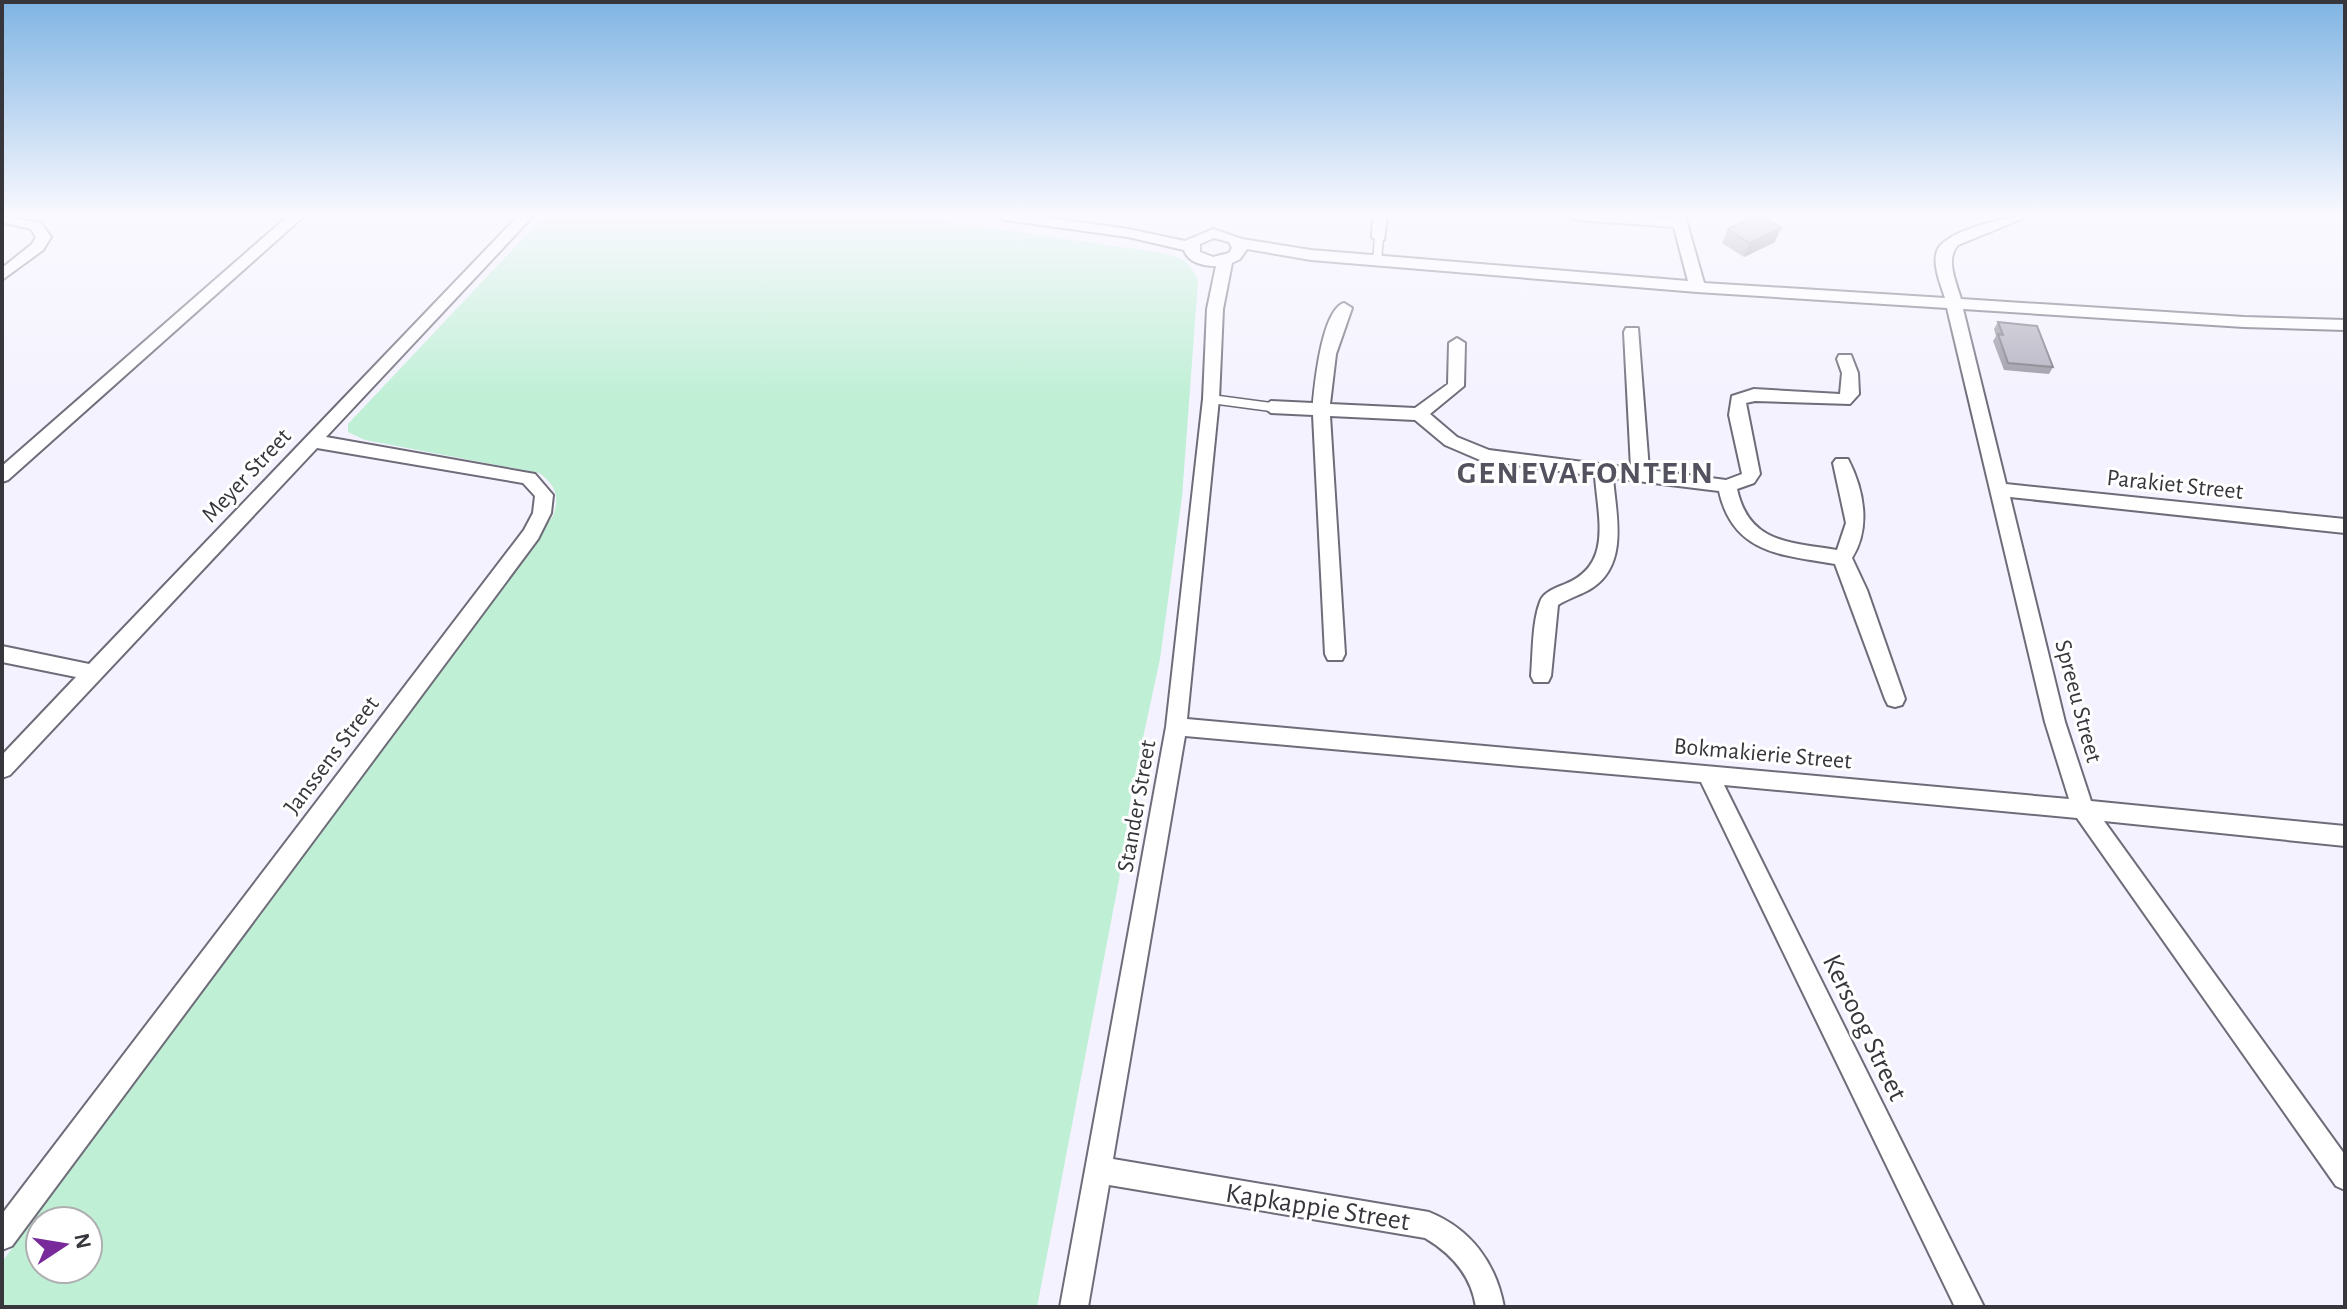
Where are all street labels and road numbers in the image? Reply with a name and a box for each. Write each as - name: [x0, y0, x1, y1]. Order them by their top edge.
- street label: Meyer Street: [197, 424, 296, 527]
- street label: Parakiet Street: [2105, 466, 2245, 504]
- street label: Spreeu Street: [2050, 637, 2106, 765]
- street label: Janssens Street: [280, 692, 384, 819]
- street label: Bokmakierie Street: [1673, 734, 1853, 774]
- street label: Stander Street: [1114, 738, 1160, 874]
- street label: Kersoog Street: [1817, 950, 1912, 1105]
- street label: Kapkappie Street: [1224, 1180, 1412, 1236]

